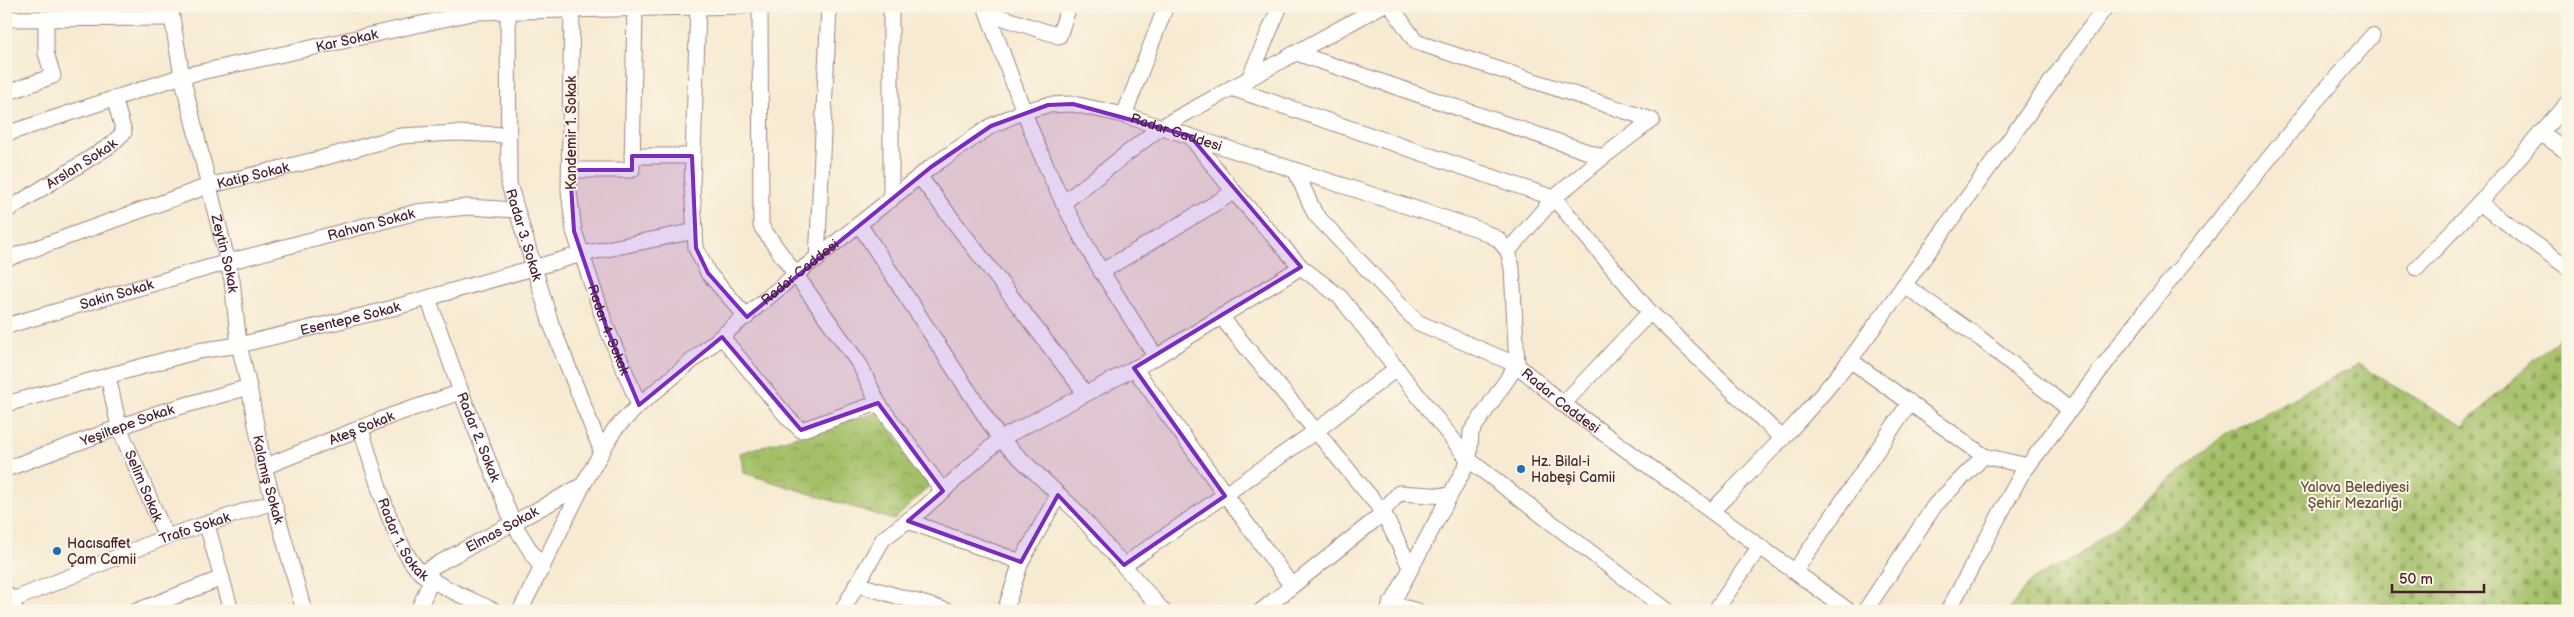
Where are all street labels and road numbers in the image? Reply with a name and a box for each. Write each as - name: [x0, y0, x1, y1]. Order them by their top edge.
- street label: Kar Sokak: [314, 25, 380, 55]
- street label: Kandemir 1. Sokak: [563, 76, 580, 190]
- street label: Radar Caddesi: [1128, 109, 1224, 155]
- street label: Arslan Sokak: [43, 135, 121, 192]
- street label: Katip Sokak: [215, 158, 291, 192]
- street label: Radar 3. Sokak: [502, 187, 546, 283]
- street label: Rahvan Sokak: [326, 204, 417, 244]
- street label: Zeytin Sokak: [208, 212, 242, 294]
- street label: Radar Caddesi: [757, 235, 842, 308]
- street label: Sakin Sokak: [78, 275, 155, 313]
- street label: Radar 4. Sokak: [584, 282, 634, 377]
- street label: Esentepe Sokak: [298, 298, 402, 339]
- street label: Radar Caddesi: [1518, 364, 1604, 437]
- street label: Radar 2. Sokak: [453, 390, 504, 484]
- street label: Yeşiltepe Sokak: [77, 400, 176, 450]
- street label: Ateş Sokak: [326, 407, 397, 449]
- street label: Kalamış Sokak: [250, 433, 288, 526]
- street label: Selim Sokak: [121, 447, 167, 524]
- street label: Radar 1. Sokak: [375, 496, 432, 585]
- street label: Elmas Sokak: [463, 502, 541, 556]
- street label: Trafo Sokak: [157, 508, 232, 547]

